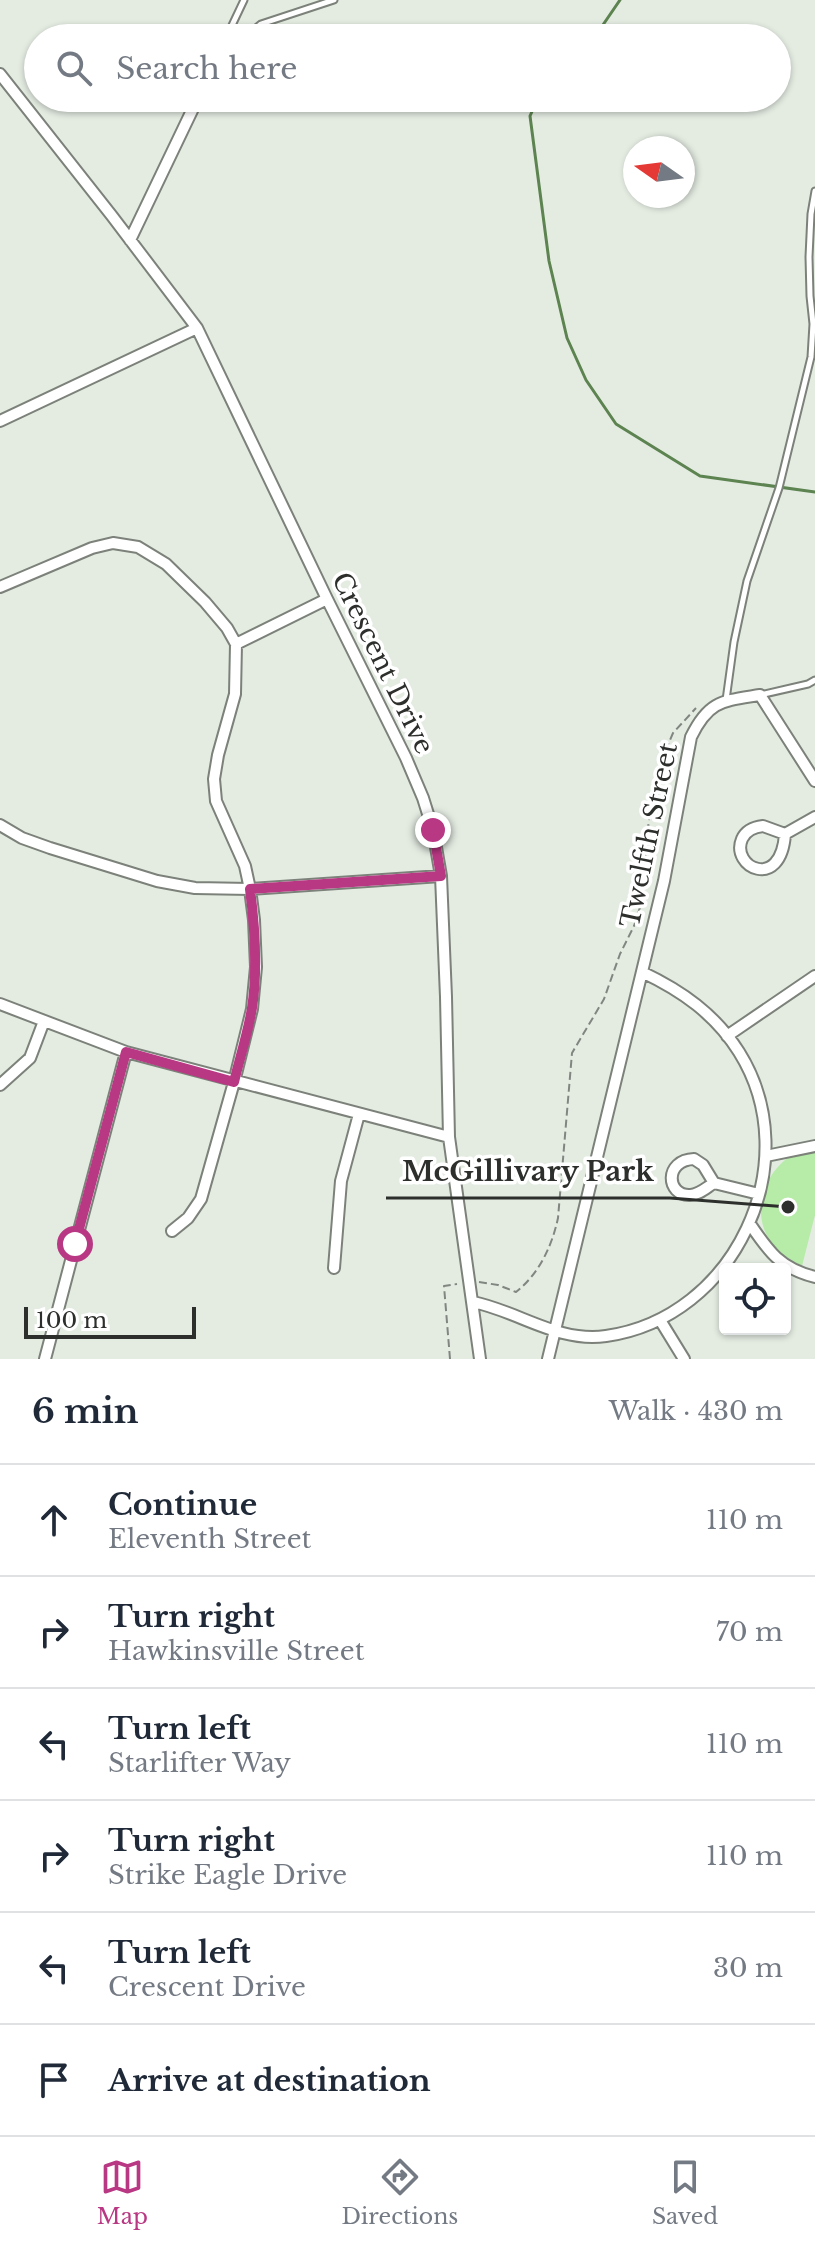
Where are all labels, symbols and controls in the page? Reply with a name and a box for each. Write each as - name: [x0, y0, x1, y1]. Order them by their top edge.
- search box: [24, 24, 791, 112]
- icon: search: [52, 46, 96, 90]
- text: Search here: [116, 50, 297, 87]
- north arrow: [623, 136, 695, 208]
- street label: Crescent Drive: [325, 567, 441, 759]
- street label: Twelfth Street: [614, 739, 684, 930]
- route end: [415, 812, 451, 848]
- callout: McGillivary Park: [386, 1146, 670, 1198]
- text: McGillivary Park: [402, 1154, 654, 1189]
- route start: [57, 1226, 93, 1262]
- map controls: [719, 1263, 791, 1335]
- button: locate: [719, 1263, 791, 1335]
- scale bar: [24, 1303, 196, 1339]
- text: 100 m: [36, 1307, 107, 1334]
- text: 6 min: [32, 1390, 139, 1432]
- text: Walk · 430 m: [609, 1395, 783, 1427]
- text: Continue: [108, 1486, 257, 1523]
- icon: ahead: [32, 1498, 76, 1542]
- text: 110 m: [706, 1504, 783, 1536]
- text: Eleventh Street: [108, 1523, 311, 1555]
- text: Turn right: [108, 1598, 275, 1635]
- icon: right: [32, 1610, 76, 1654]
- text: 70 m: [716, 1616, 783, 1648]
- text: Hawkinsville Street: [108, 1635, 365, 1667]
- text: Turn left: [108, 1710, 251, 1747]
- icon: left: [32, 1722, 76, 1766]
- text: 110 m: [706, 1728, 783, 1760]
- text: Starlifter Way: [108, 1747, 291, 1779]
- text: Turn right: [108, 1822, 275, 1859]
- icon: right: [32, 1834, 76, 1878]
- text: 110 m: [706, 1840, 783, 1872]
- text: Strike Eagle Drive: [108, 1859, 347, 1891]
- text: Turn left: [108, 1934, 251, 1971]
- icon: left: [32, 1946, 76, 1990]
- text: 30 m: [713, 1952, 783, 1984]
- text: Crescent Drive: [108, 1971, 306, 2003]
- icon: arrive: [32, 2058, 76, 2102]
- text: Arrive at destination: [108, 2062, 431, 2099]
- tab: Map: [97, 2155, 148, 2230]
- tab: Directions: [341, 2155, 458, 2230]
- tab: Saved: [652, 2155, 718, 2230]

